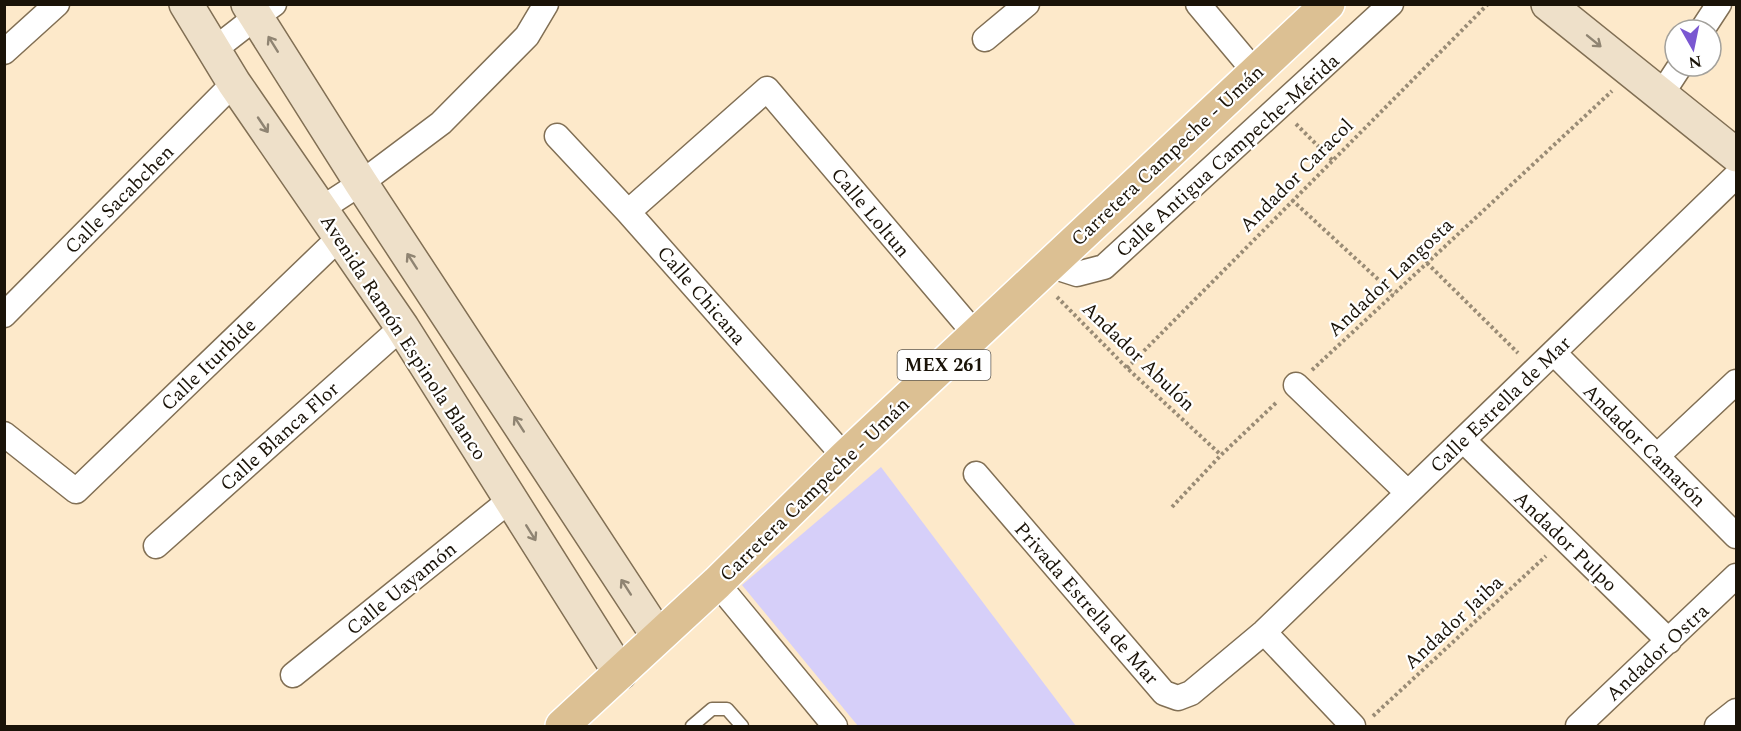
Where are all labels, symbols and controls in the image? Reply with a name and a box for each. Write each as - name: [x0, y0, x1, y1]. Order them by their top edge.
- north arrow: [1663, 18, 1723, 78]
- one-way arrow: [1585, 34, 1601, 47]
- one-way arrow: [267, 36, 279, 52]
- street label: Calle Antigua Campeche-Mérida: [1109, 46, 1347, 265]
- text: N: [1687, 49, 1704, 75]
- street label: Carretera Campeche - Umán: [1064, 58, 1271, 254]
- street label: Andador Caracol: [1233, 112, 1361, 240]
- one-way arrow: [257, 116, 269, 132]
- street label: Calle Sacabchen: [58, 138, 181, 261]
- street label: Calle Loltun: [823, 161, 917, 264]
- street label: Avenida Ramón Espinola Blanco: [312, 209, 494, 467]
- street label: Andador Langosta: [1321, 211, 1461, 344]
- street label: Calle Chicana: [649, 239, 753, 352]
- one-way arrow: [406, 252, 419, 269]
- street label: Andador Abulón: [1075, 295, 1202, 419]
- street label: Calle Iturbide: [154, 311, 263, 418]
- street label: Calle Estrella de Mar: [1423, 329, 1578, 480]
- road number: MEX 261: [898, 350, 990, 380]
- street label: Calle Blanca Flor: [213, 375, 346, 499]
- street label: Andador Camarón: [1576, 377, 1713, 514]
- street label: Carretera Campeche - Umán: [713, 390, 917, 589]
- one-way arrow: [513, 416, 525, 433]
- street label: Andador Pulpo: [1506, 484, 1624, 599]
- street label: Privada Estrella de Mar: [1007, 515, 1166, 692]
- one-way arrow: [525, 524, 537, 541]
- street label: Calle Uayamón: [340, 535, 464, 643]
- street label: Andador Jaiba: [1397, 568, 1510, 677]
- one-way arrow: [620, 579, 632, 596]
- street label: Andador Ostra: [1599, 597, 1716, 709]

